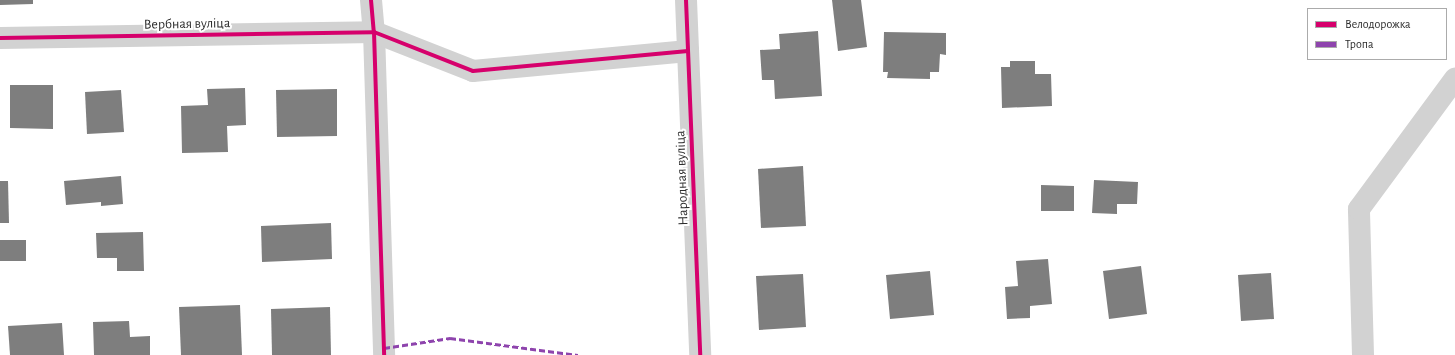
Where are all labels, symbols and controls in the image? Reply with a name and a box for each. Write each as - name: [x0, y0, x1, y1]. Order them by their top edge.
- legend: [1307, 8, 1447, 60]
- street label: Вербная вуліца: [144, 15, 230, 33]
- text: Велодорожка: [1345, 18, 1411, 30]
- text: Тропа: [1345, 38, 1373, 50]
- street label: Народная вуліца: [672, 130, 692, 226]

